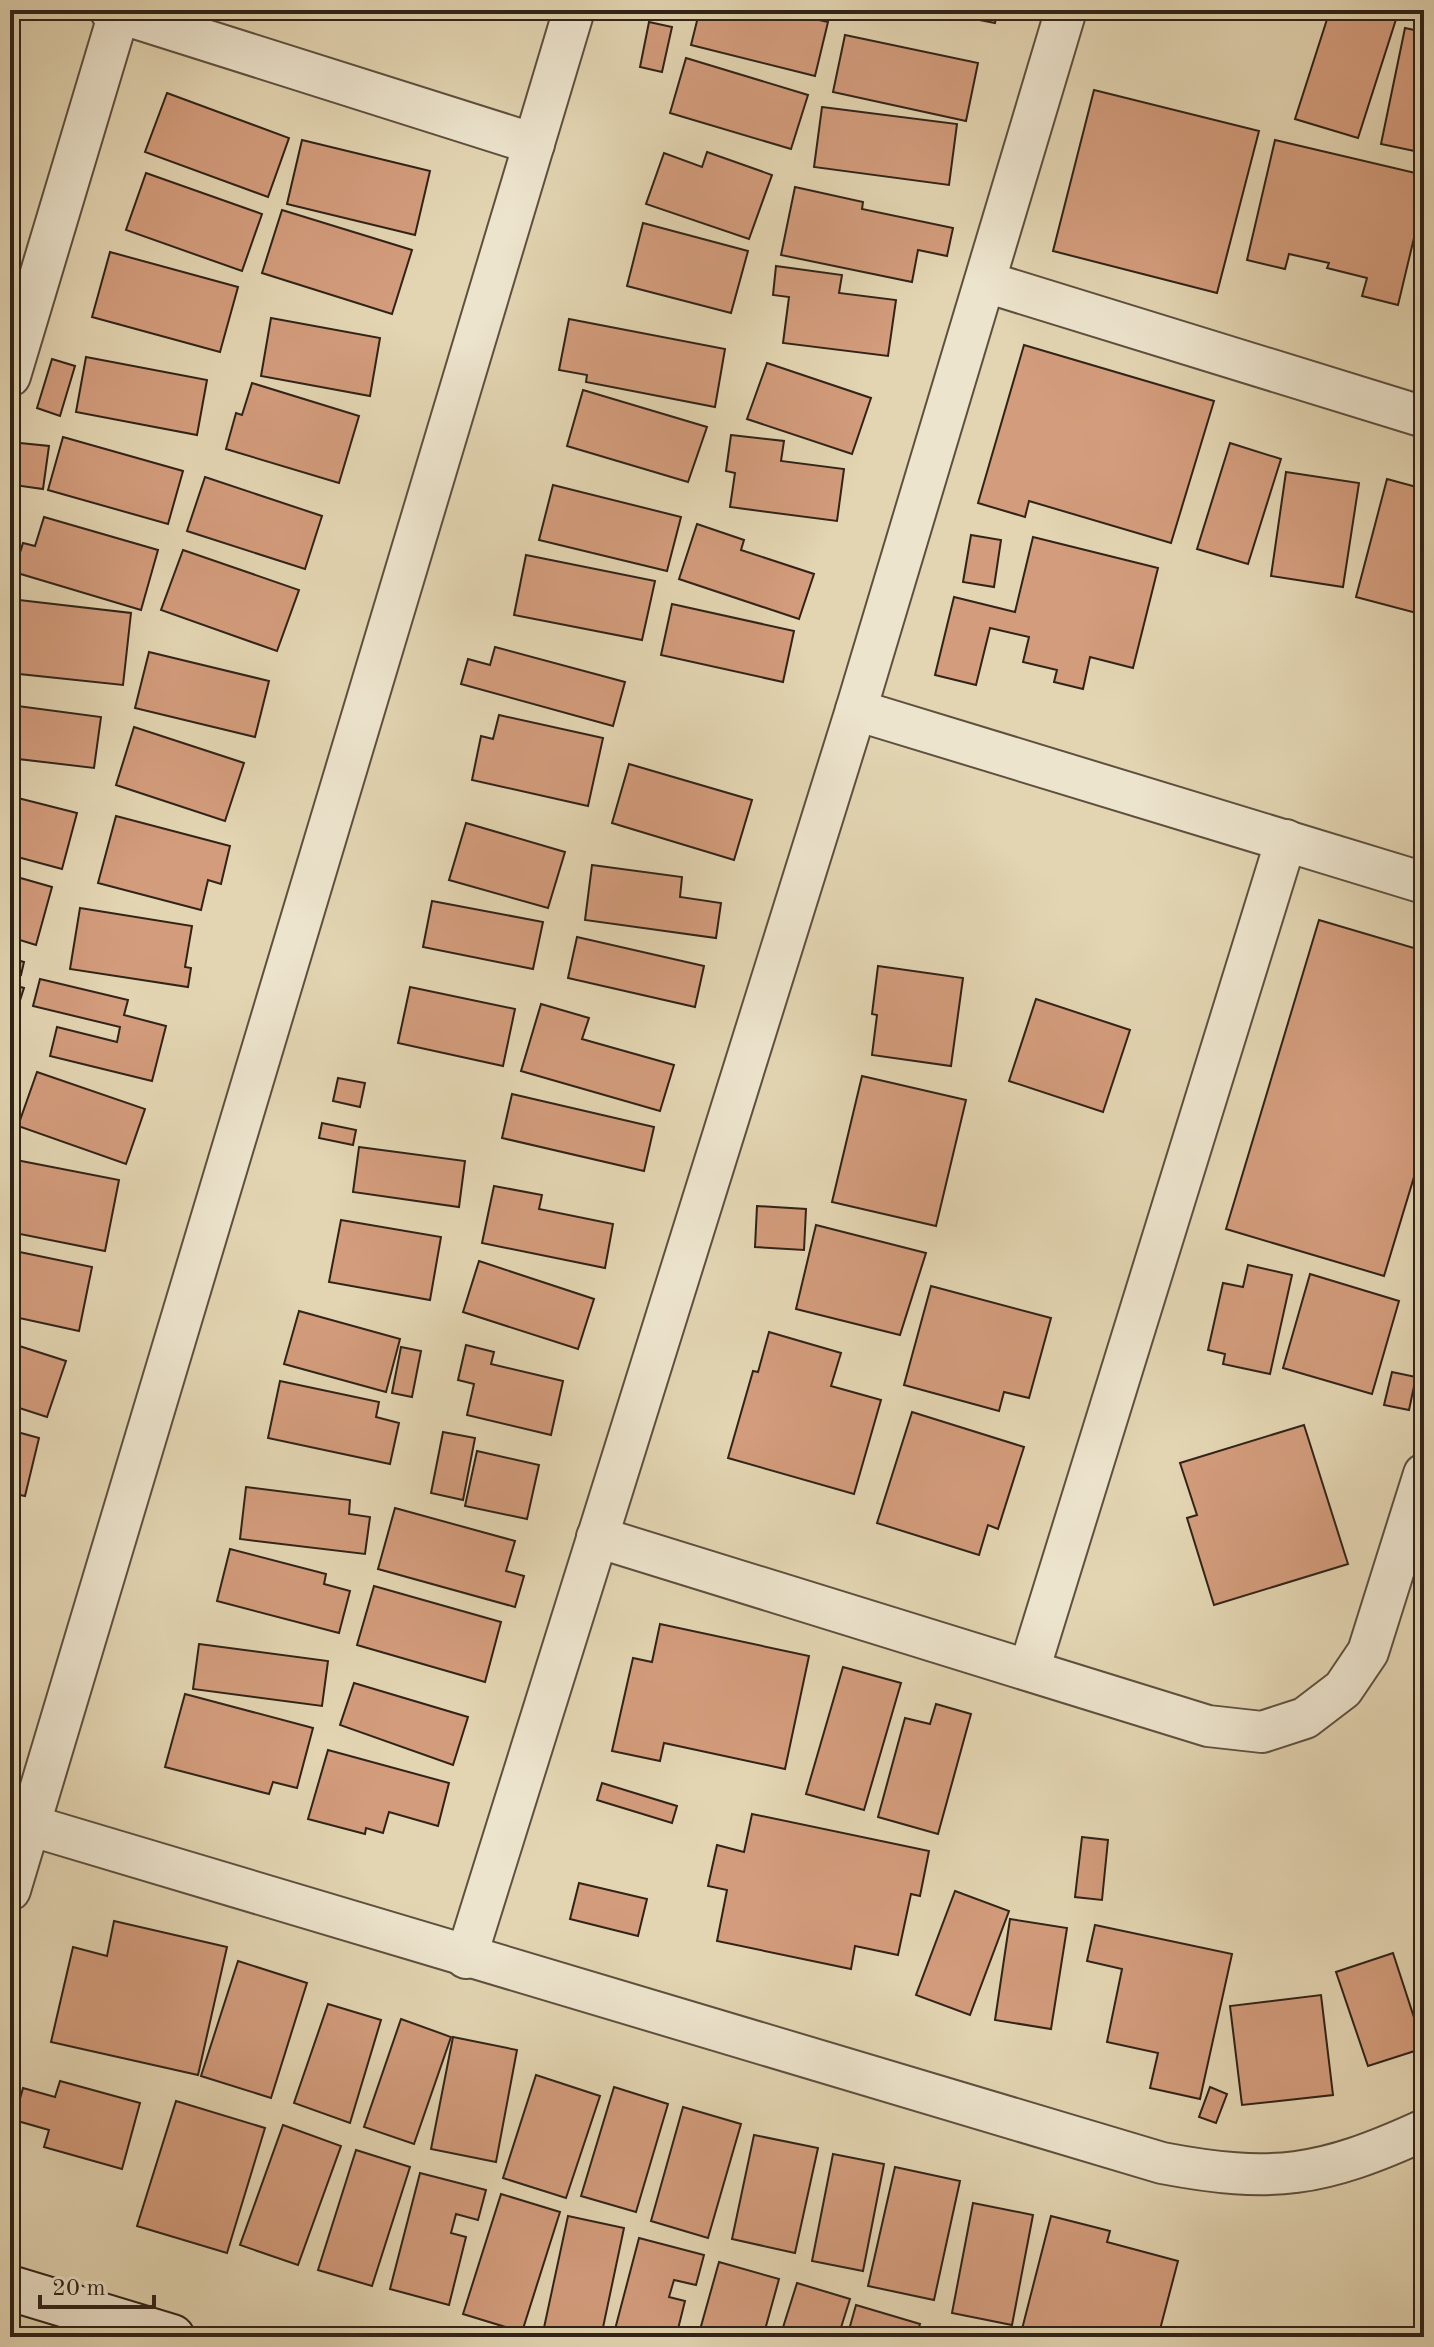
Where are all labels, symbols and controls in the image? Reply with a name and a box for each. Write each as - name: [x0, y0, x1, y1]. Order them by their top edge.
- scale bar: [40, 2259, 154, 2309]
- text: 20 m: [52, 2277, 106, 2301]

